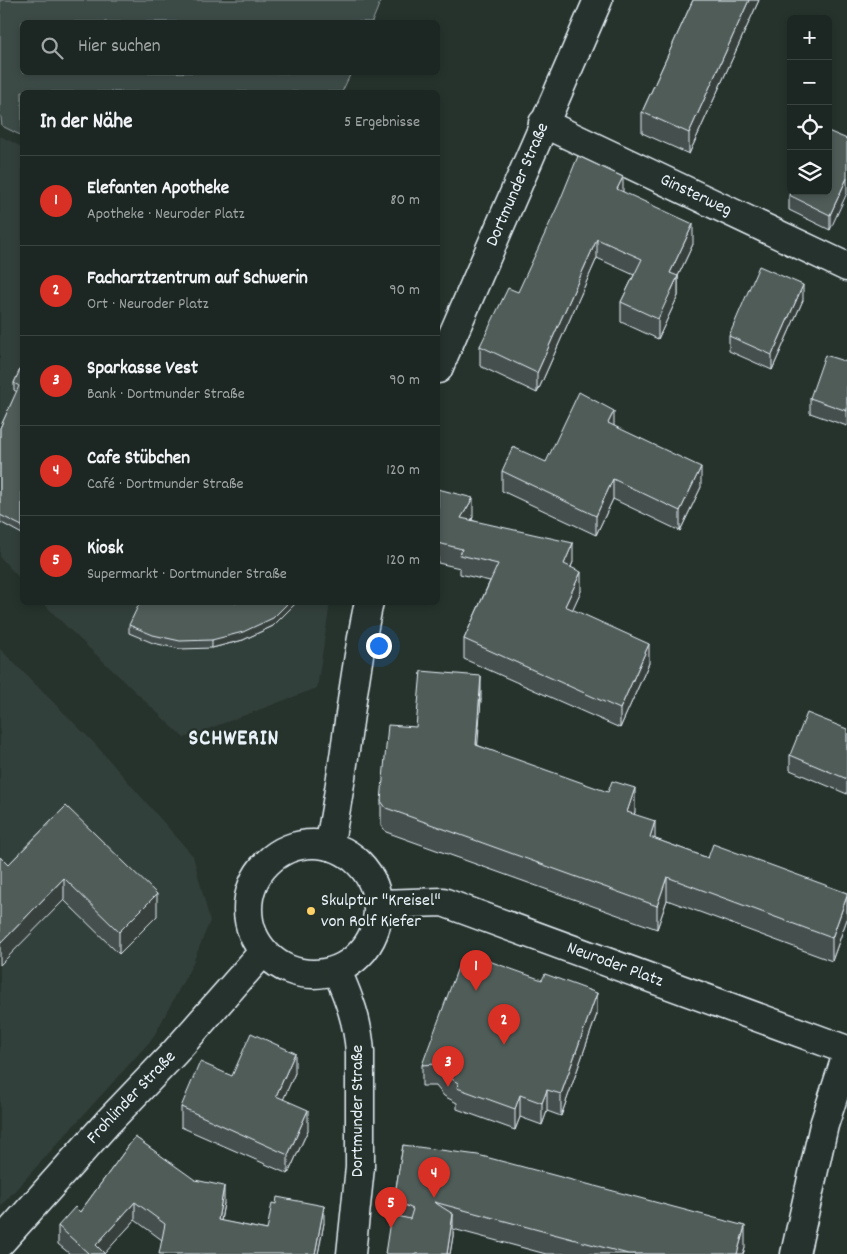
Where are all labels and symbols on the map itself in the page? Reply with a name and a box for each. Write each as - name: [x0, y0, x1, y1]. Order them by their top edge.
- street label: Dortmunder Straße: [480, 119, 556, 250]
- street label: Ginsterweg: [656, 168, 736, 223]
- your location: [366, 633, 392, 659]
- district label: SCHWERIN: [189, 724, 279, 755]
- place label: Skulptur "Kreisel" von Rolf Kiefer: [321, 889, 441, 935]
- marker: Skulptur "Kreisel" von Rolf Kiefer: [305, 905, 317, 917]
- street label: Neuroder Platz: [563, 936, 667, 994]
- pin: 1: [460, 950, 492, 991]
- pin: 2: [488, 1004, 520, 1045]
- street label: Frohlinder Straße: [81, 1045, 182, 1150]
- street label: Dortmunder Straße: [346, 1045, 371, 1177]
- pin: 3: [432, 1046, 464, 1087]
- pin: 4: [418, 1157, 450, 1198]
- pin: 5: [375, 1187, 407, 1228]

